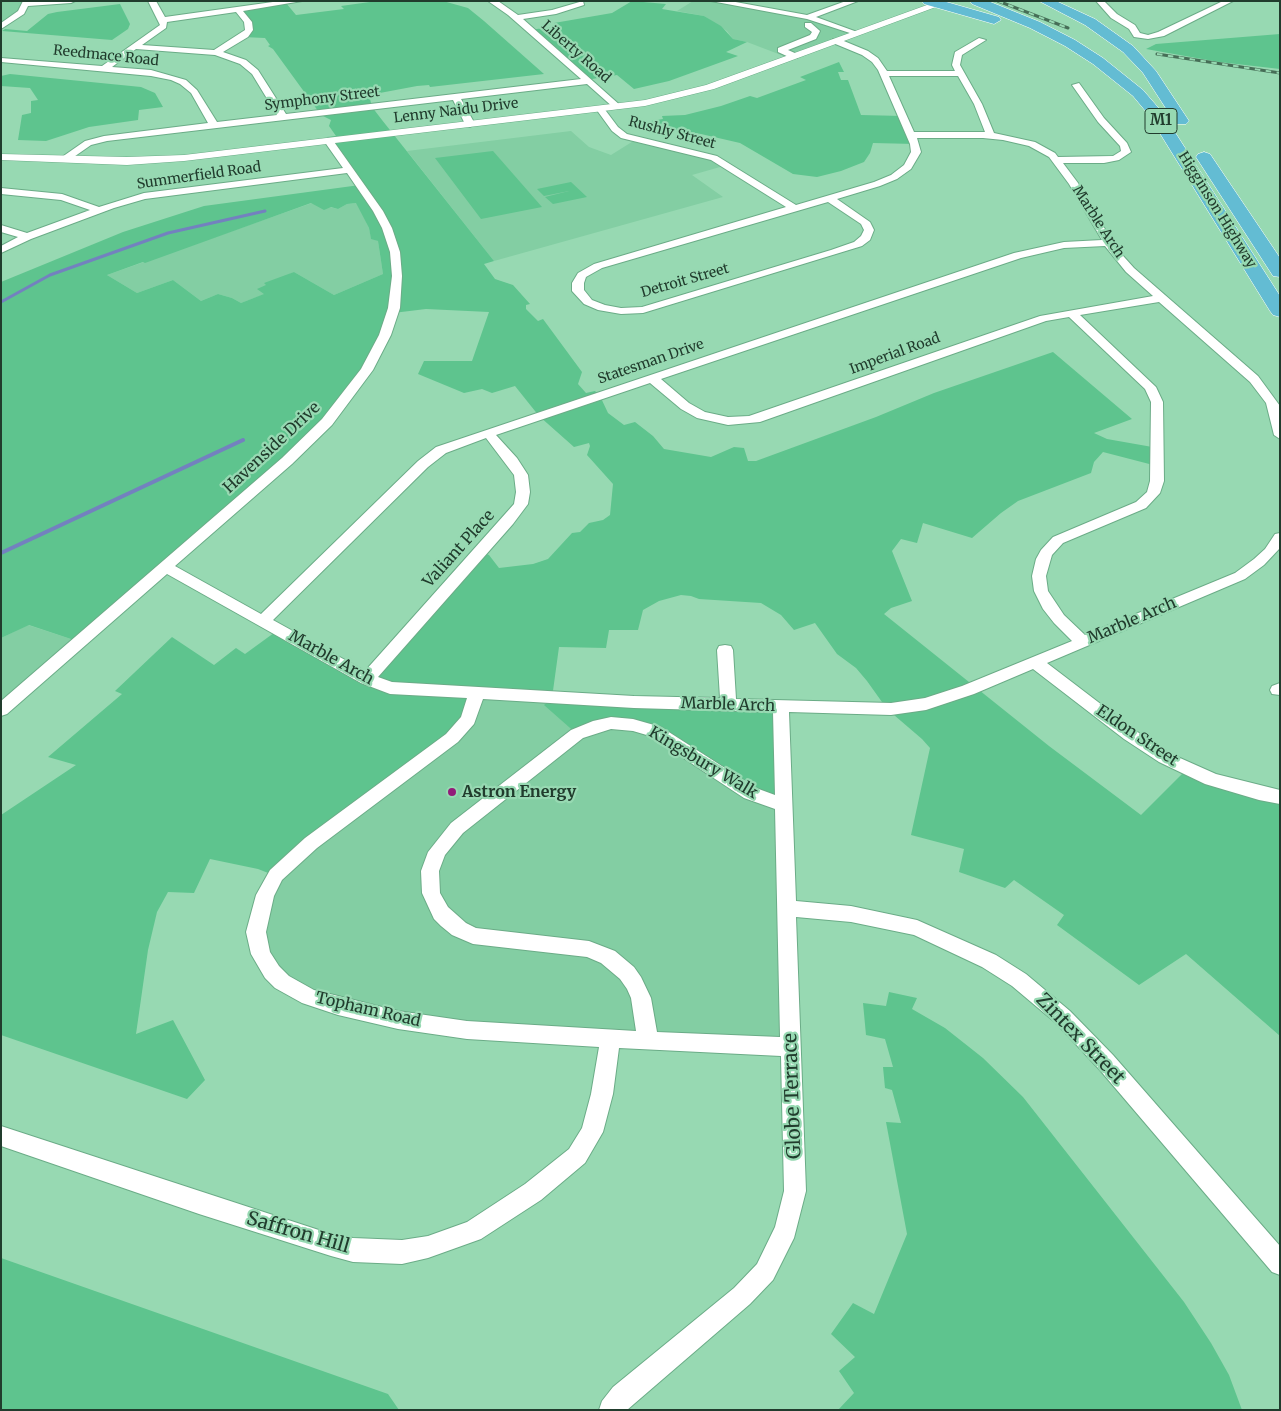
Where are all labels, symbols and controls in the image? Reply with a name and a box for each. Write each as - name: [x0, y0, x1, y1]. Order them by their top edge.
- street label: Liberty Road: [538, 17, 614, 87]
- street label: Reedmace Road: [52, 42, 160, 70]
- street label: Symphony Street: [263, 84, 381, 114]
- street label: Lenny Naidu Drive: [393, 95, 519, 127]
- road number: M1: [1145, 108, 1177, 134]
- street label: Rushly Street: [626, 113, 718, 153]
- street label: Higginson Highway: [1174, 149, 1260, 271]
- street label: Summerfield Road: [136, 159, 262, 193]
- street label: Marble Arch: [1068, 183, 1128, 261]
- street label: Detroit Street: [639, 260, 731, 302]
- street label: Imperial Road: [847, 330, 943, 378]
- street label: Statesman Drive: [596, 336, 706, 388]
- street label: Havenside Drive: [220, 398, 324, 498]
- street label: Valiant Place: [419, 506, 499, 592]
- street label: Marble Arch: [1085, 594, 1179, 648]
- street label: Marble Arch: [285, 627, 377, 689]
- street label: Marble Arch: [680, 694, 776, 716]
- street label: Eldon Street: [1092, 702, 1182, 770]
- street label: Kingsbury Walk: [645, 723, 761, 803]
- place label: Astron Energy: [462, 782, 576, 802]
- marker: Astron Energy: [446, 786, 458, 798]
- street label: Topham Road: [314, 989, 422, 1031]
- street label: Zintex Street: [1031, 989, 1129, 1089]
- street label: Globe Terrace: [779, 1033, 807, 1159]
- street label: Saffron Hill: [244, 1207, 352, 1259]

